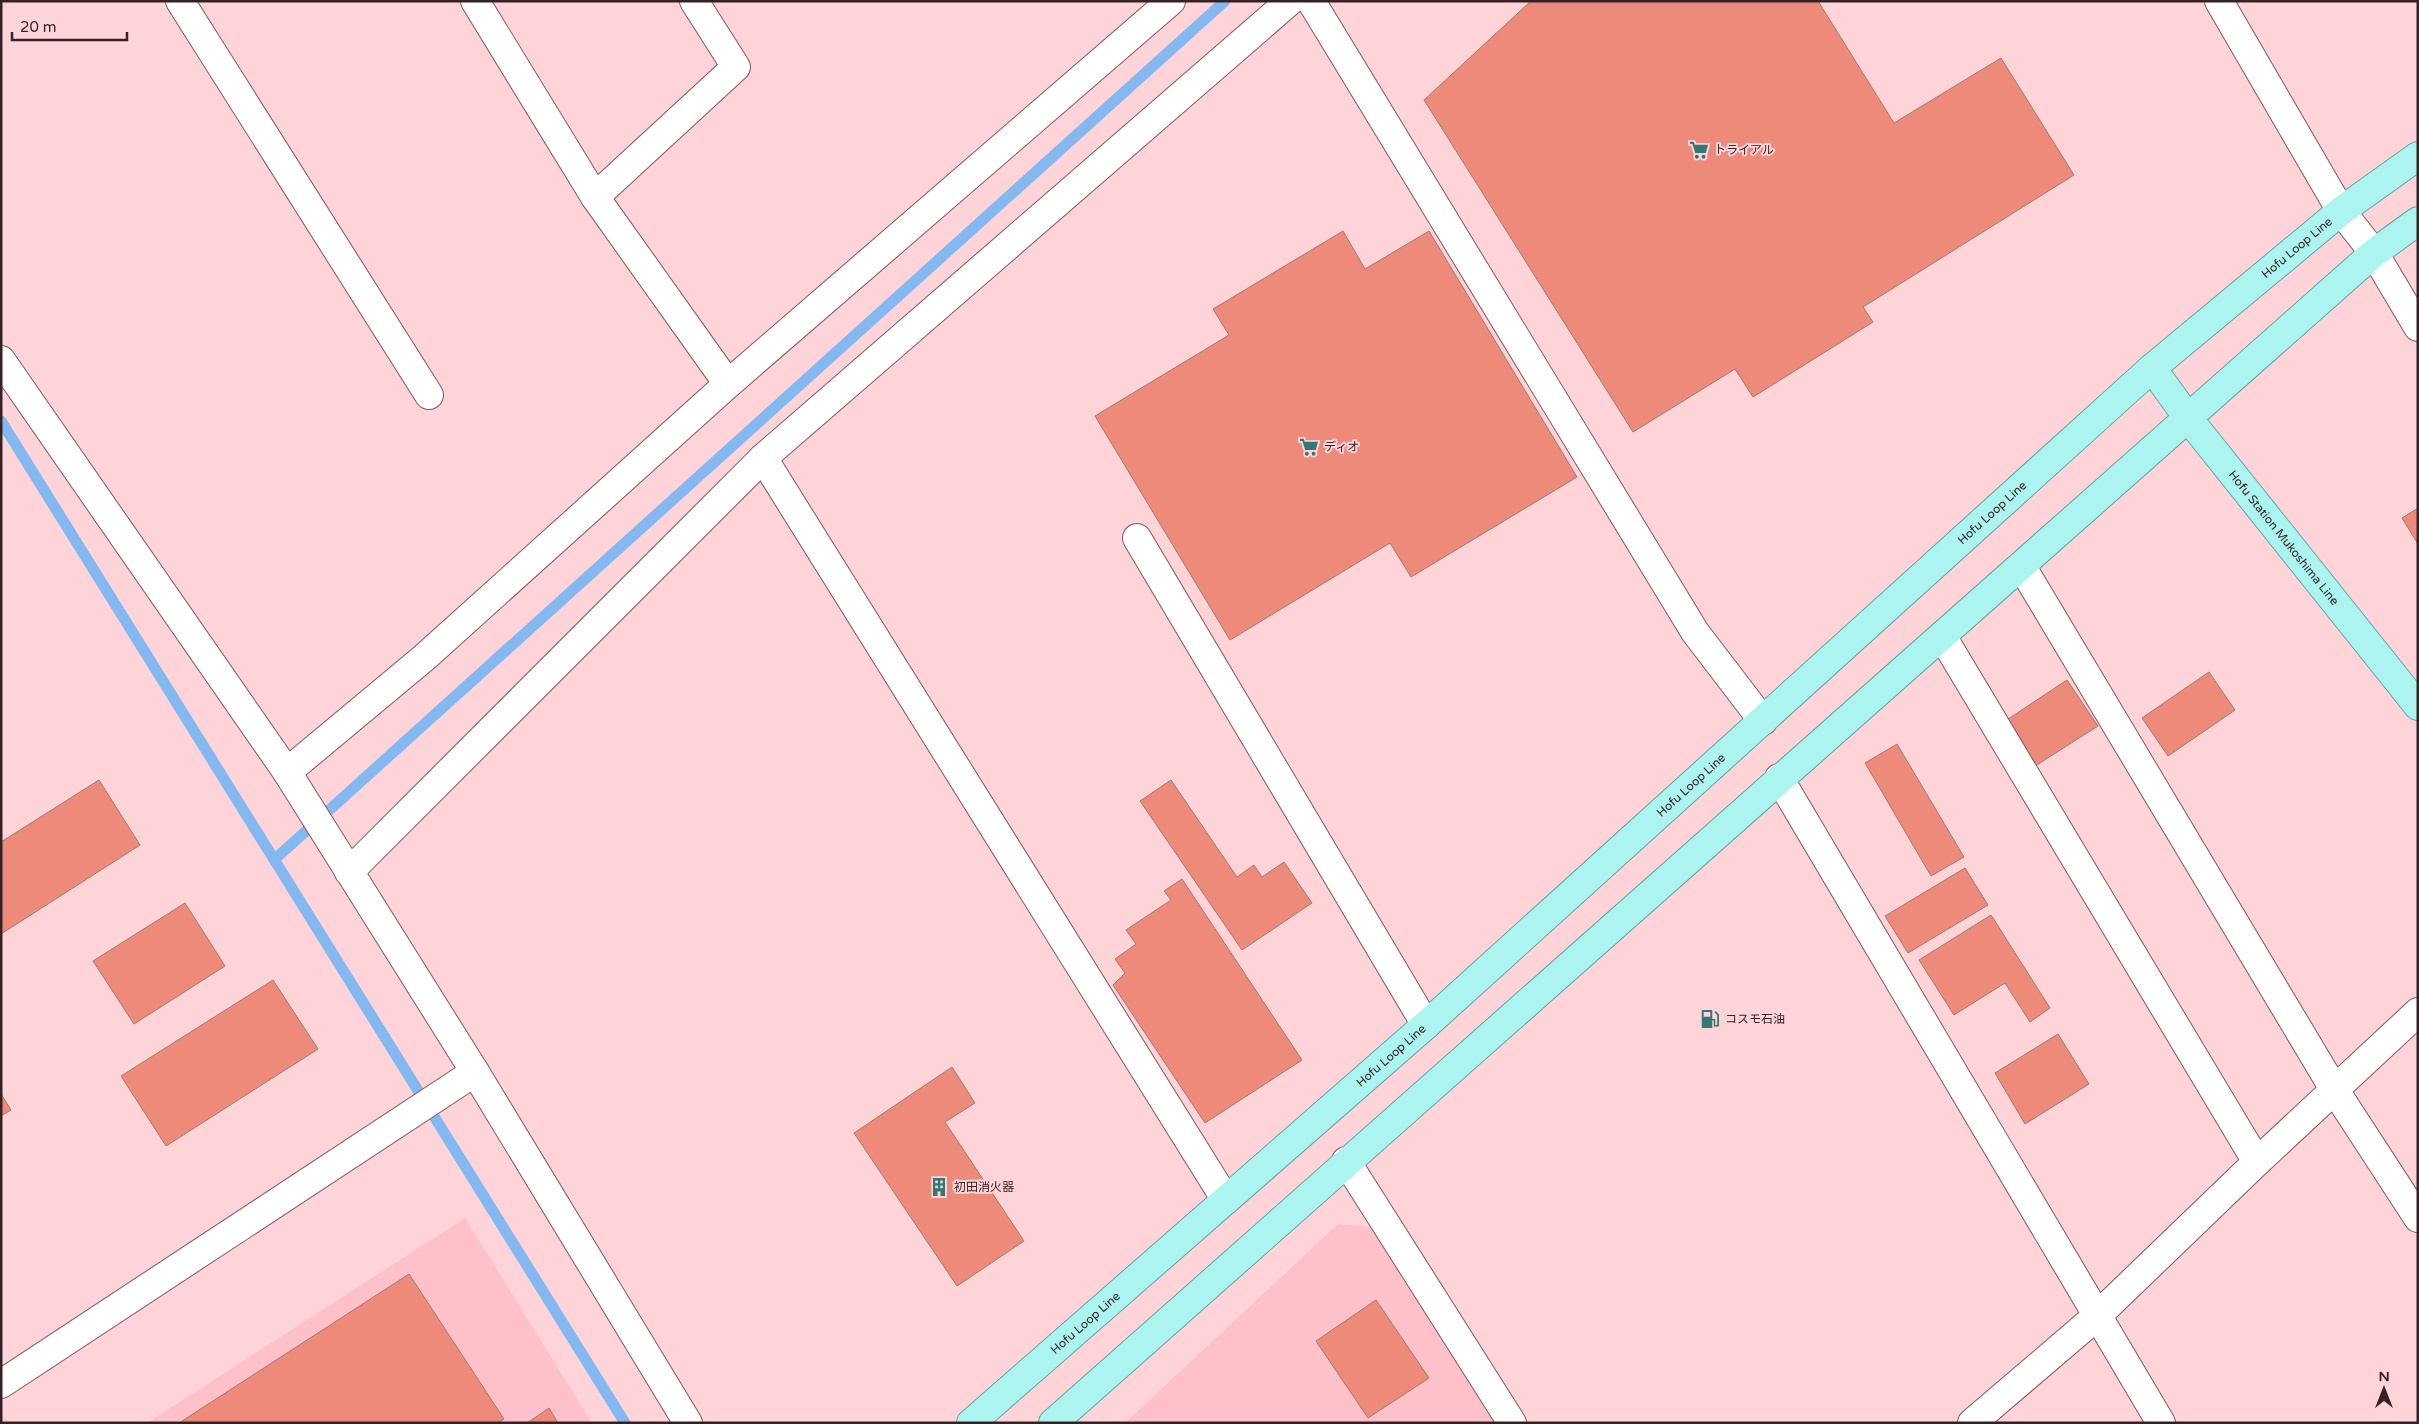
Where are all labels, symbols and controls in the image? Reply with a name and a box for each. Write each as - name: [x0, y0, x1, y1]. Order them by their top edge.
- scale bar: [12, 10, 128, 42]
- text: 20 m: [20, 18, 57, 36]
- supermarket icon: トライアル: [1688, 139, 1710, 161]
- place label: トライアル: [1714, 143, 1774, 157]
- street label: Hofu Loop Line: [2259, 214, 2335, 281]
- supermarket icon: ディオ: [1298, 436, 1320, 458]
- place label: ディオ: [1324, 440, 1359, 454]
- street label: Hofu Station Mukoshima Line: [2226, 468, 2342, 608]
- street label: Hofu Loop Line: [1955, 478, 2029, 547]
- street label: Hofu Loop Line: [1654, 750, 1728, 820]
- fuel station icon: コスモ石油: [1699, 1008, 1721, 1030]
- place label: コスモ石油: [1725, 1012, 1785, 1026]
- street label: Hofu Loop Line: [1353, 1021, 1429, 1090]
- building icon: 初田消火器: [928, 1176, 950, 1198]
- place label: 初田消火器: [954, 1180, 1014, 1194]
- street label: Hofu Loop Line: [1048, 1289, 1123, 1357]
- north arrow: [2359, 1364, 2409, 1414]
- text: N: [2378, 1368, 2390, 1385]

